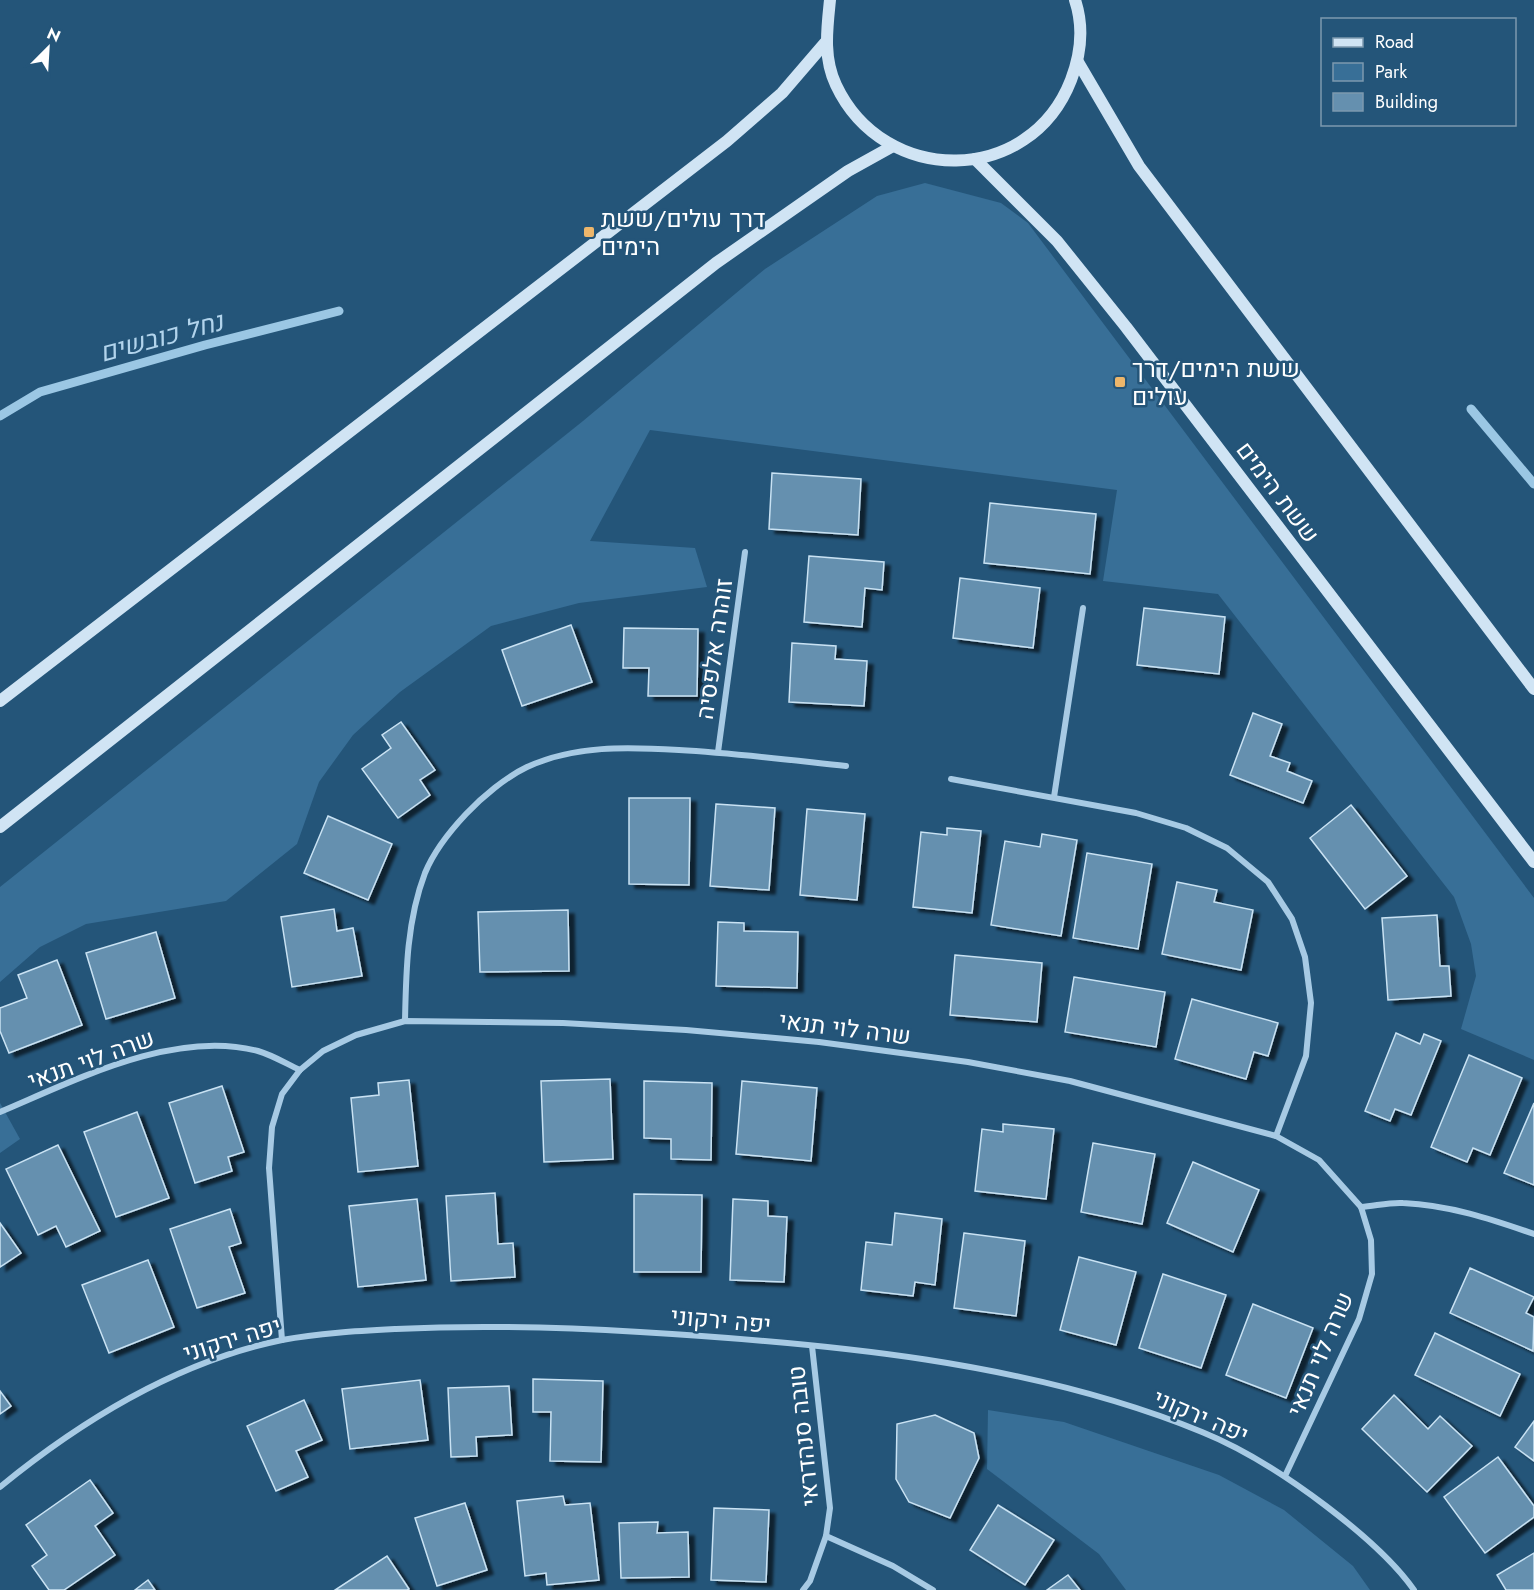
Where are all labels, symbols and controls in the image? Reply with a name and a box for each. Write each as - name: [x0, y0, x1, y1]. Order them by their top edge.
- north arrow: [18, 18, 78, 78]
- legend: [1321, 18, 1516, 126]
- text: N: [43, 22, 64, 48]
- text: Road: [1375, 29, 1414, 55]
- text: Park: [1375, 59, 1407, 85]
- text: Building: [1375, 89, 1438, 115]
- place label: דרך עולים/ששת הימים: [601, 201, 766, 264]
- marker: דרך עולים/ששת הימים: [582, 225, 596, 239]
- water label: נחל כובשים: [95, 302, 229, 372]
- place label: ששת הימים/דרך עולים: [1132, 351, 1300, 414]
- marker: ששת הימים/דרך עולים: [1113, 375, 1127, 389]
- street label: ששת הימים: [1228, 434, 1328, 550]
- street label: זוהרה אלפסיה: [687, 576, 741, 722]
- street label: שרה לוי תנאי: [777, 1003, 913, 1053]
- street label: שרה לוי תנאי: [23, 1020, 159, 1098]
- street label: שרה לוי תנאי: [1278, 1286, 1362, 1422]
- street label: יפה ירקוני: [669, 1298, 773, 1342]
- street label: יפה ירקוני: [179, 1308, 285, 1370]
- street label: טובה סנהדראי: [778, 1364, 828, 1508]
- street label: יפה ירקוני: [1148, 1380, 1254, 1452]

